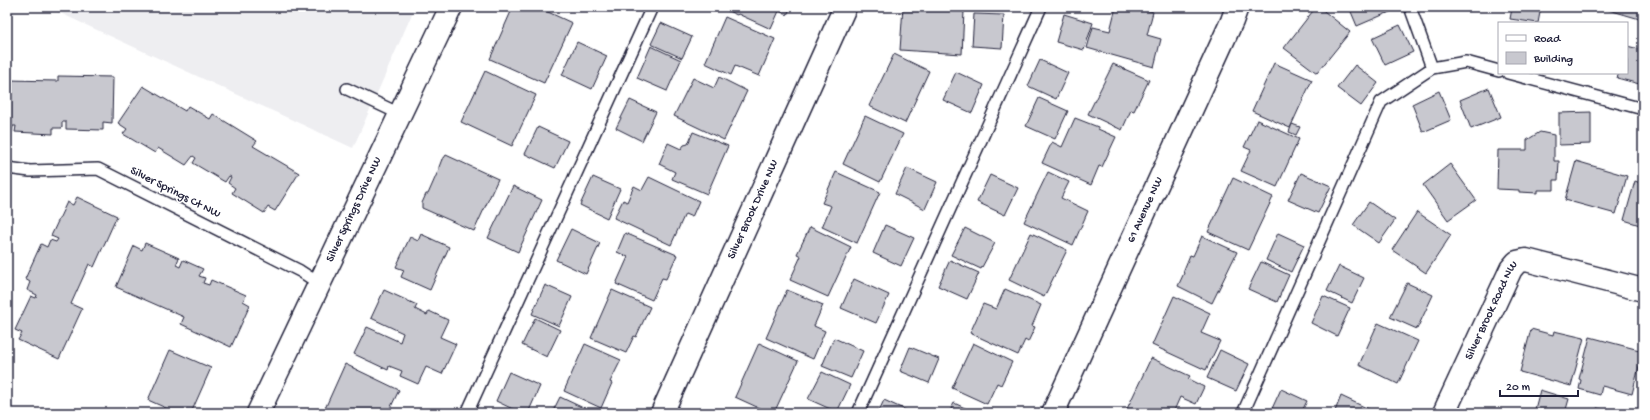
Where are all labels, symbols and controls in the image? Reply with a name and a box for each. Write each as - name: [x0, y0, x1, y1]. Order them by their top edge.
- legend: [1498, 22, 1628, 74]
- text: Road: [1534, 33, 1561, 47]
- text: Building: [1533, 53, 1573, 67]
- street label: Silver Springs Drive NW: [324, 155, 386, 265]
- street label: Silver Brook Drive NW: [725, 158, 782, 262]
- street label: Silver Springs Ct NW: [127, 164, 223, 222]
- street label: 61 Avenue NW: [1125, 175, 1167, 245]
- street label: Silver Brook Road NW: [1463, 258, 1522, 362]
- scale bar: [1500, 372, 1578, 398]
- text: 20 m: [1506, 381, 1531, 395]

